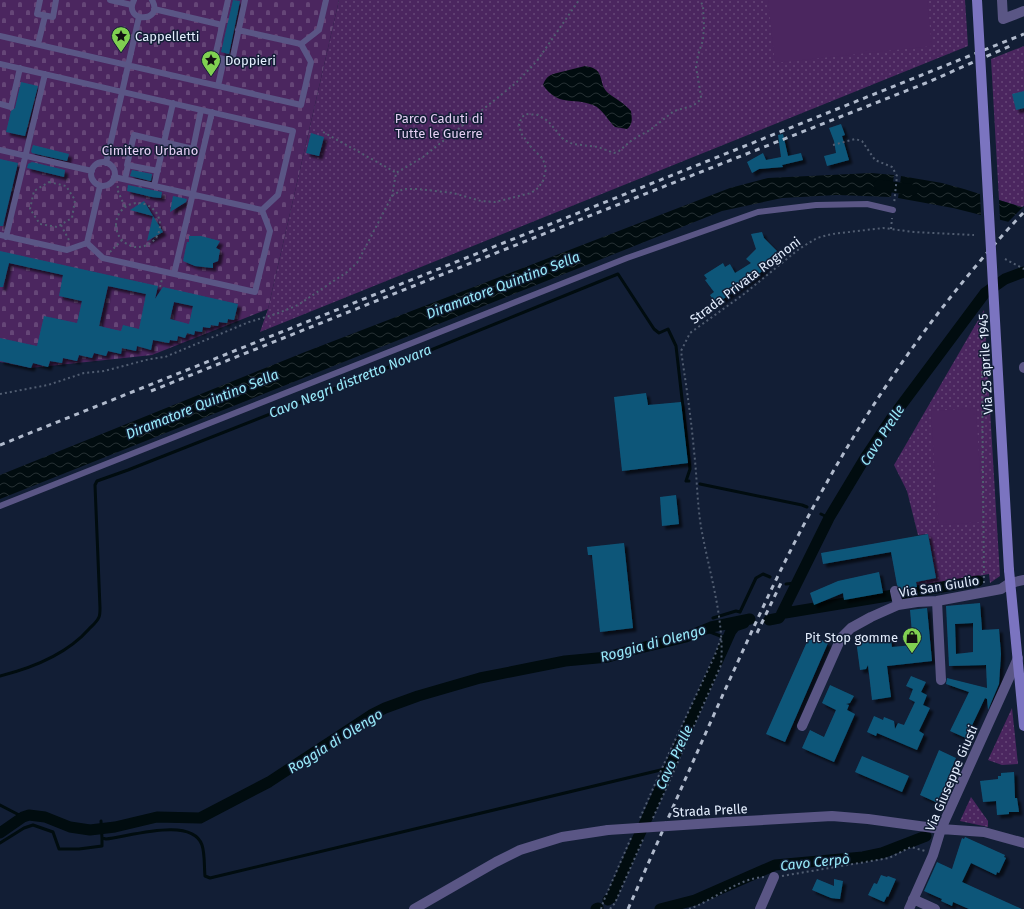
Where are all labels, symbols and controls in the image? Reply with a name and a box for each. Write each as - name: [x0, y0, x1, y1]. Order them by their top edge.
- place icon: Cappelletti: [110, 25, 132, 53]
- place label: Cappelletti: [135, 29, 199, 44]
- place icon: Doppieri: [200, 49, 222, 77]
- place label: Doppieri: [225, 53, 276, 68]
- park label: Parco Caduti di Tutte le Guerre: [395, 111, 483, 141]
- park label: Cimitero Urbano: [102, 143, 198, 158]
- street label: Strada Privata Rognoni: [687, 234, 804, 327]
- water label: Diramatore Quintino Sella: [424, 248, 582, 323]
- street label: Via 25 aprile 1945: [975, 313, 996, 415]
- water label: Cavo Negri distretto Novara: [266, 341, 434, 422]
- water label: Diramatore Quintino Sella: [123, 366, 281, 443]
- water label: Cavo Prelle: [856, 402, 908, 469]
- street label: Via San Giulio: [898, 573, 980, 600]
- water label: Roggia di Olengo: [598, 621, 708, 666]
- shop icon: Pit Stop gomme: [901, 626, 923, 654]
- place label: Pit Stop gomme: [805, 630, 898, 645]
- water label: Roggia di Olengo: [285, 705, 386, 777]
- water label: Cavo Prelle: [652, 722, 697, 792]
- street label: Via Giuseppe Giusti: [922, 723, 981, 834]
- street label: Strada Prelle: [672, 801, 748, 820]
- water label: Cavo Cerpò: [779, 850, 851, 875]

